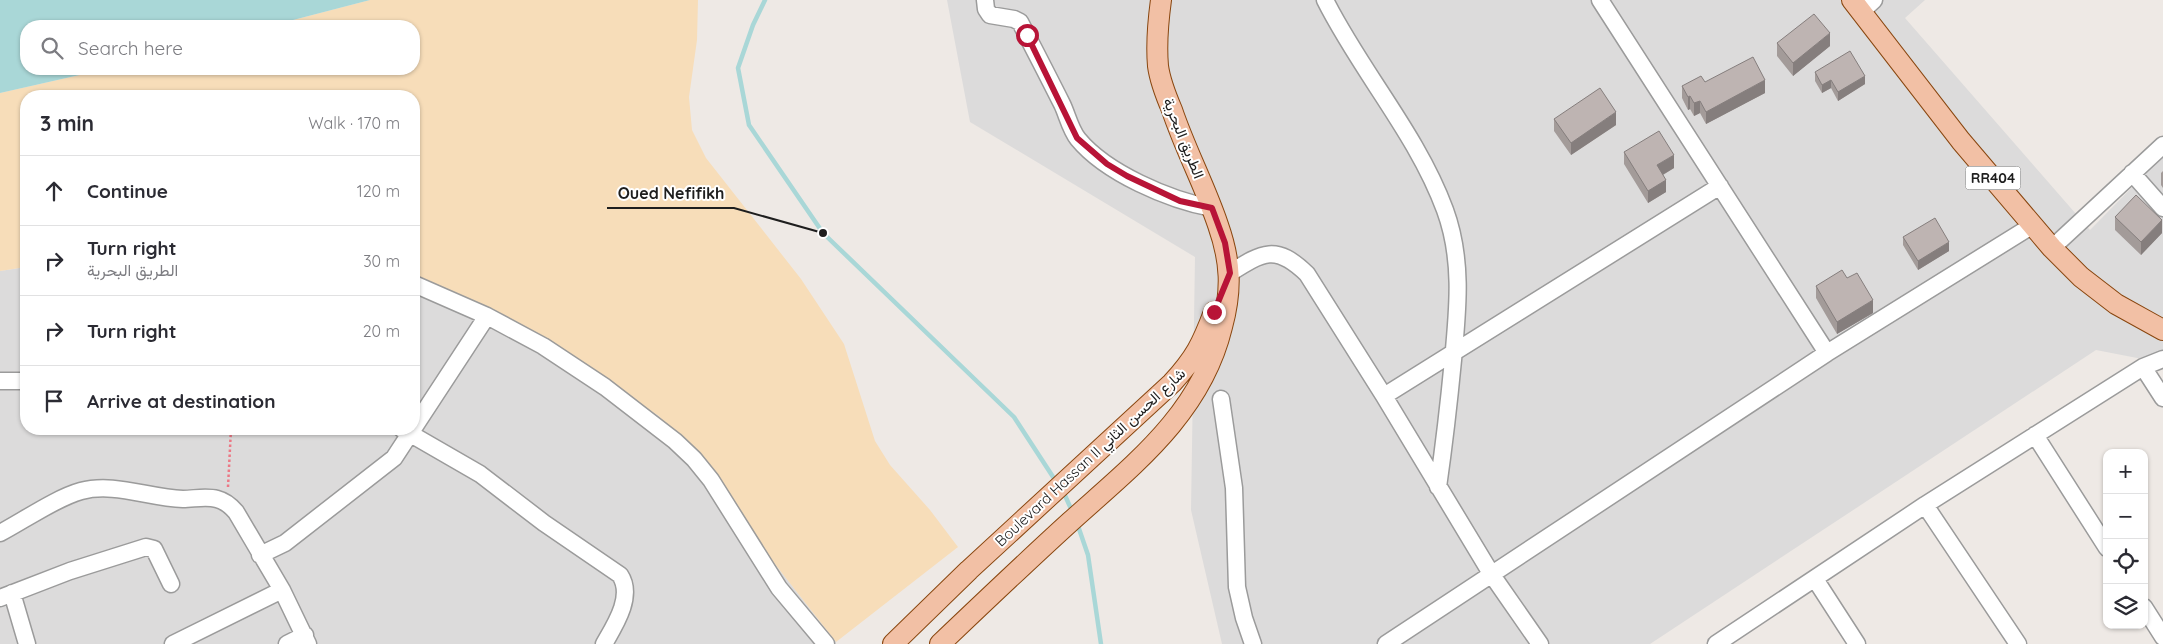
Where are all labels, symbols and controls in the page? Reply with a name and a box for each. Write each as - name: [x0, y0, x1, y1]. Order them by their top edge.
- search box: [20, 20, 420, 75]
- route start: [1016, 24, 1039, 47]
- icon: search: [38, 34, 66, 62]
- text: Search here: [78, 36, 183, 60]
- street label: الطريق البحرية: [1158, 95, 1209, 182]
- text: 3 min: [40, 110, 94, 136]
- text: Walk · 170 m: [308, 113, 400, 133]
- road number: RR404: [1966, 167, 2020, 190]
- icon: ahead: [40, 177, 68, 205]
- callout: Oued Nefifikh: [607, 177, 734, 208]
- text: Continue: [87, 179, 168, 203]
- text: 120 m: [357, 181, 400, 201]
- text: Oued Nefifikh: [618, 183, 724, 203]
- text: Turn right: [87, 236, 176, 260]
- icon: right: [40, 247, 68, 275]
- text: 30 m: [363, 251, 400, 271]
- text: الطريق البحرية: [87, 260, 178, 280]
- route end: [1203, 301, 1226, 324]
- icon: right: [40, 317, 68, 345]
- text: Turn right: [87, 319, 176, 343]
- text: 20 m: [363, 321, 400, 341]
- street label: Boulevard Hassan II شارع الحسن الثاني: [991, 363, 1192, 553]
- icon: arrive: [40, 387, 68, 415]
- text: Arrive at destination: [87, 389, 276, 413]
- map controls: [2103, 449, 2148, 629]
- button: +: [2103, 449, 2148, 494]
- button: −: [2103, 494, 2148, 539]
- button: locate: [2103, 539, 2148, 584]
- button: layers: [2103, 584, 2148, 629]

